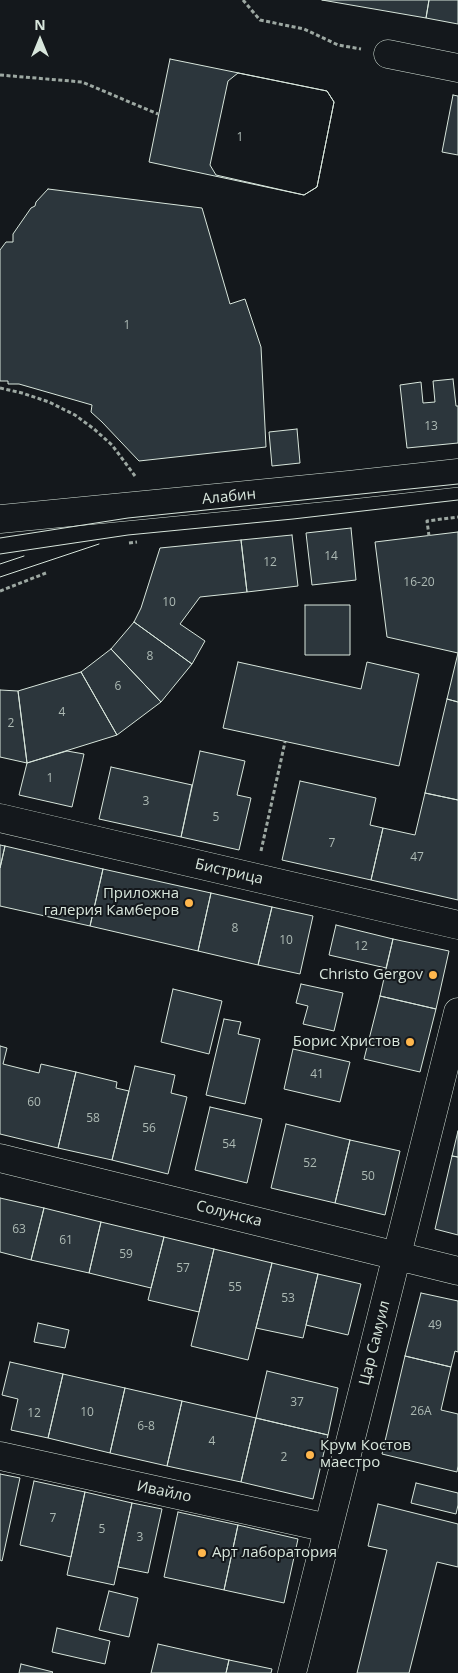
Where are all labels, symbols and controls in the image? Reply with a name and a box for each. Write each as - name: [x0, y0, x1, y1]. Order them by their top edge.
- north arrow: [15, 15, 65, 65]
- text: N: [34, 15, 46, 34]
- house number: 1: [237, 131, 243, 145]
- house number: 1: [124, 319, 130, 333]
- house number: 13: [424, 420, 438, 434]
- street label: Алабин: [201, 485, 257, 509]
- house number: 14: [324, 550, 338, 564]
- house number: 12: [263, 556, 277, 570]
- house number: 16-20: [403, 576, 435, 590]
- house number: 10: [162, 596, 176, 610]
- house number: 8: [147, 650, 153, 664]
- house number: 6: [115, 680, 121, 694]
- house number: 4: [59, 706, 65, 720]
- house number: 2: [8, 717, 14, 731]
- house number: 1: [47, 772, 53, 786]
- house number: 3: [143, 795, 149, 809]
- house number: 5: [213, 811, 219, 825]
- house number: 7: [329, 837, 335, 851]
- house number: 47: [410, 851, 424, 865]
- street label: Бистрица: [193, 855, 265, 889]
- place label: Приложна галерия Камберов: [44, 885, 179, 920]
- marker: Приложна галерия Камберов: [183, 897, 195, 909]
- house number: 8: [232, 922, 238, 936]
- house number: 10: [279, 934, 293, 948]
- house number: 12: [354, 940, 368, 954]
- place label: Christo Gergov: [319, 966, 423, 984]
- marker: Christo Gergov: [427, 969, 439, 981]
- place label: Борис Христов: [293, 1033, 400, 1051]
- marker: Борис Христов: [404, 1036, 416, 1048]
- house number: 41: [310, 1068, 324, 1082]
- house number: 60: [27, 1096, 41, 1110]
- house number: 58: [86, 1112, 100, 1126]
- house number: 56: [142, 1122, 156, 1136]
- house number: 54: [222, 1138, 236, 1152]
- house number: 52: [303, 1157, 317, 1171]
- house number: 50: [361, 1170, 375, 1184]
- street label: Солунска: [194, 1197, 264, 1231]
- house number: 63: [12, 1223, 26, 1237]
- house number: 61: [59, 1234, 73, 1248]
- house number: 59: [119, 1248, 133, 1262]
- house number: 57: [176, 1262, 190, 1276]
- house number: 55: [228, 1281, 242, 1295]
- house number: 53: [281, 1292, 295, 1306]
- street label: Цар Самуил: [356, 1299, 394, 1387]
- house number: 49: [428, 1319, 442, 1333]
- house number: 37: [290, 1396, 304, 1410]
- house number: 26А: [410, 1405, 432, 1419]
- house number: 10: [80, 1406, 94, 1420]
- house number: 12: [27, 1407, 41, 1421]
- house number: 6-8: [137, 1420, 155, 1434]
- house number: 4: [209, 1435, 215, 1449]
- place label: Крум Костов маестро: [320, 1437, 411, 1472]
- marker: Крум Костов маестро: [304, 1449, 316, 1461]
- house number: 2: [281, 1451, 287, 1465]
- street label: Ивайло: [135, 1477, 193, 1507]
- house number: 7: [50, 1512, 56, 1526]
- house number: 5: [99, 1523, 105, 1537]
- house number: 3: [137, 1531, 143, 1545]
- place label: Арт лаборатория: [212, 1544, 337, 1562]
- marker: Арт лаборатория: [196, 1547, 208, 1559]

